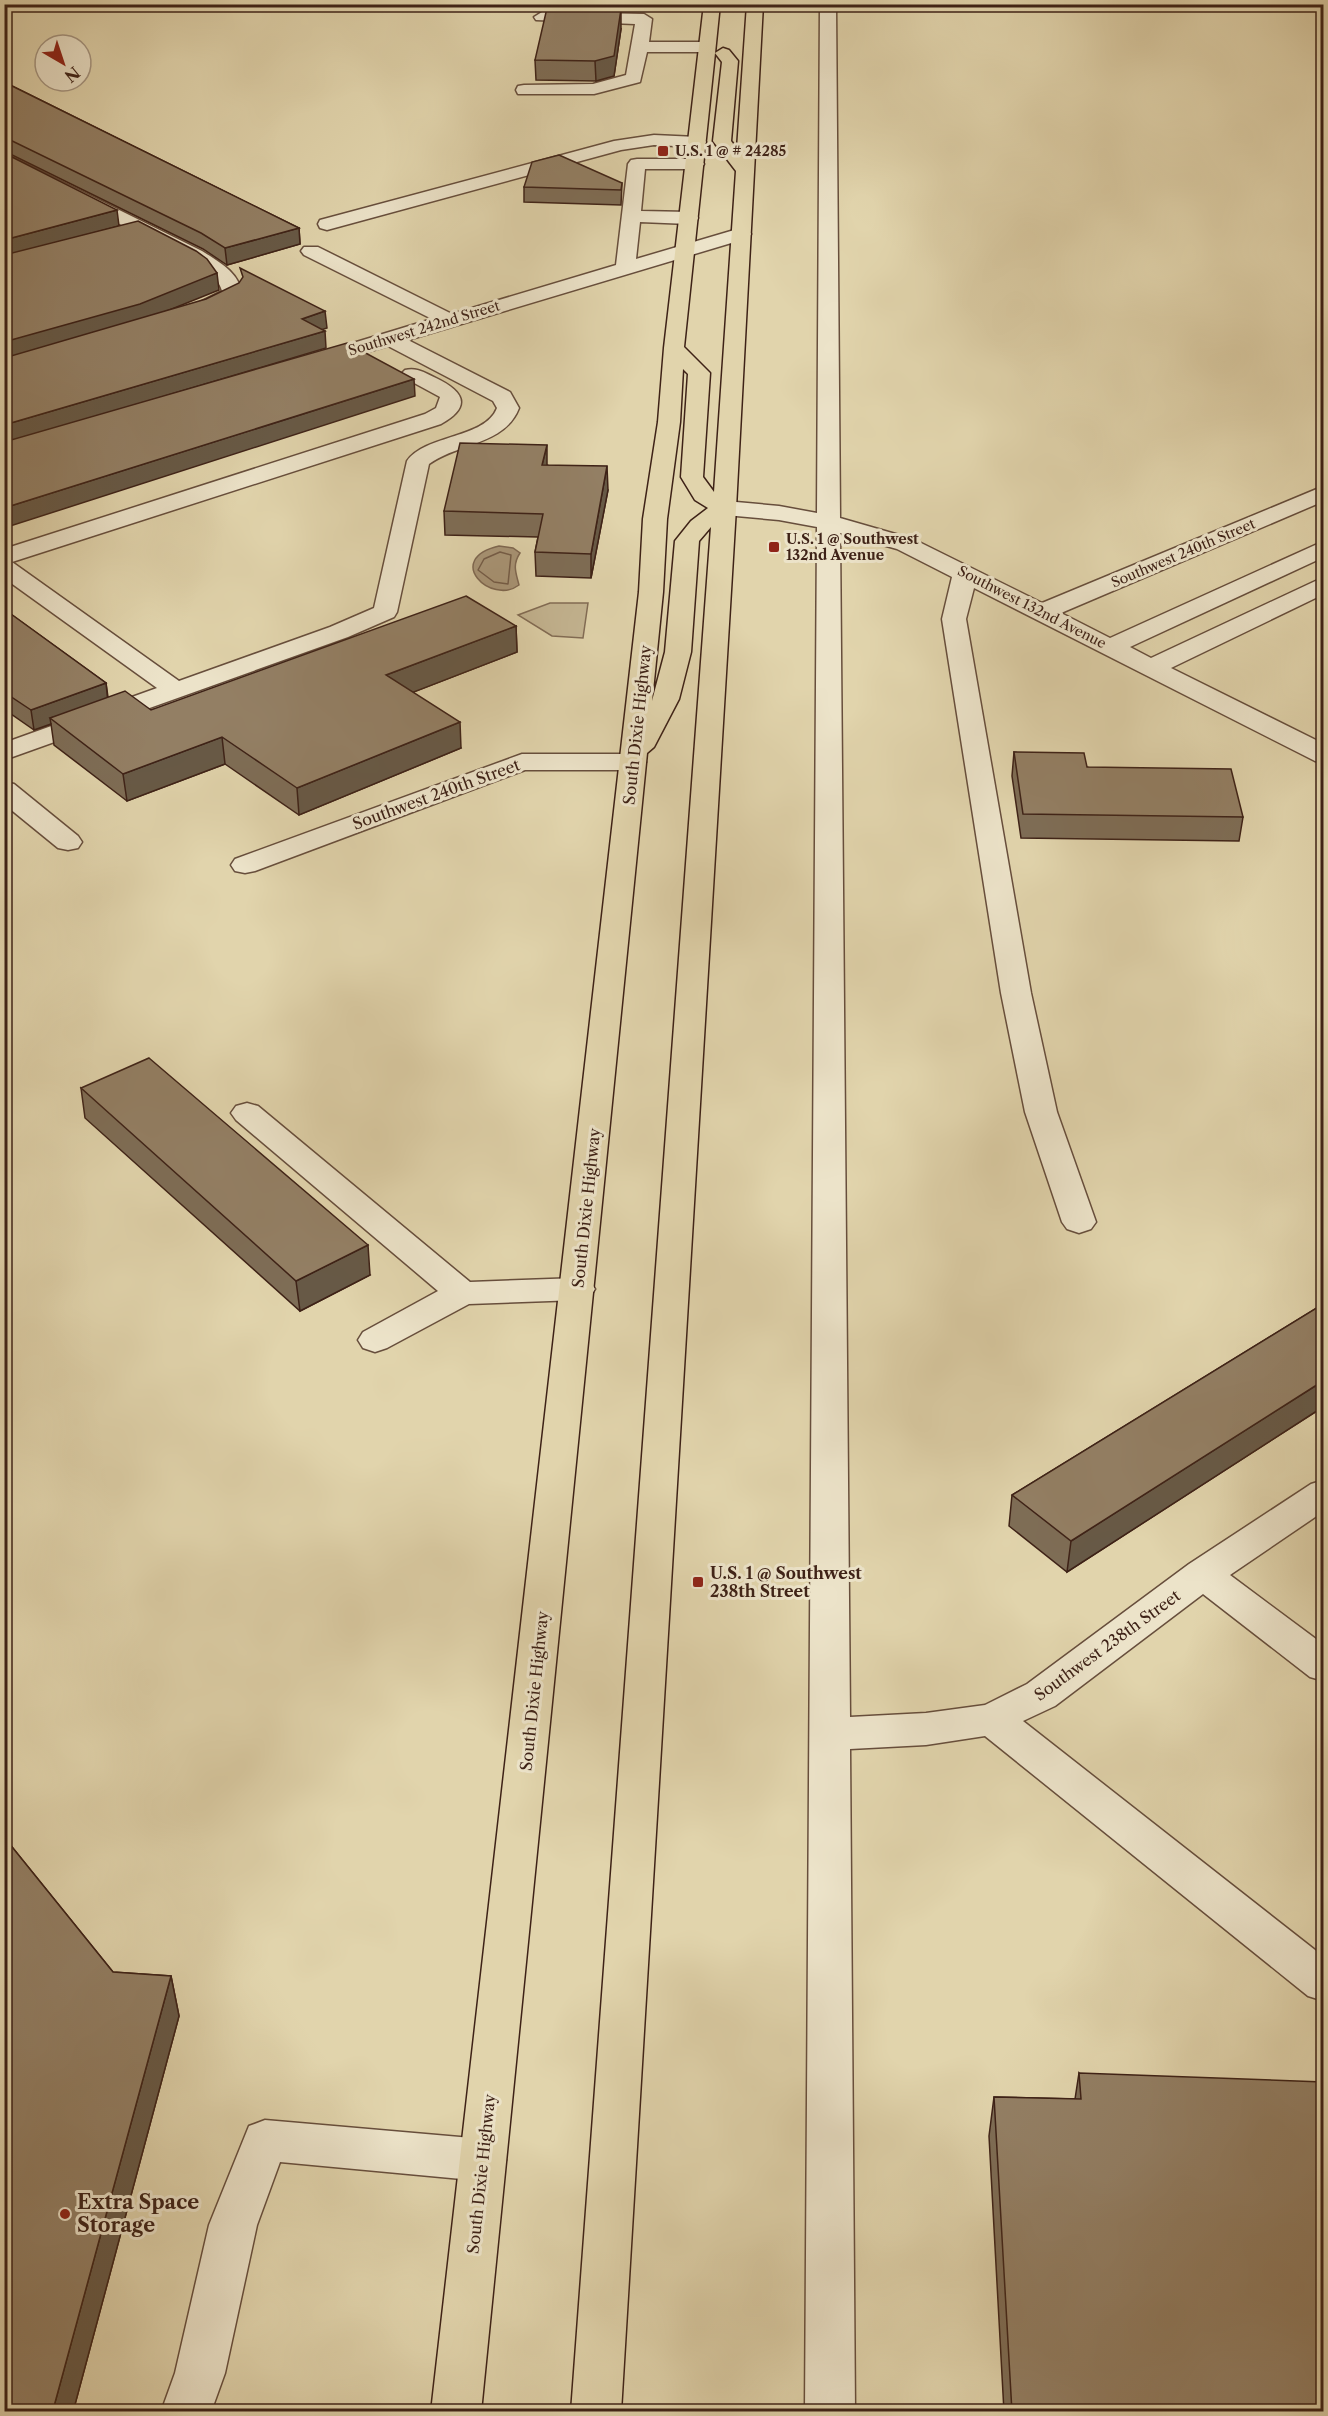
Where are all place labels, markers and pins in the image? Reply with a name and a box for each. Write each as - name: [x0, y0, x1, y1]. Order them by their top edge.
- place label: U.S. 1 @ # 24285: [675, 142, 787, 160]
- marker: U.S. 1 @ # 24285: [656, 144, 670, 158]
- place label: U.S. 1 @ Southwest 132nd Avenue: [786, 530, 919, 564]
- marker: U.S. 1 @ Southwest 132nd Avenue: [767, 540, 781, 554]
- place label: U.S. 1 @ Southwest 238th Street: [710, 1563, 862, 1601]
- marker: U.S. 1 @ Southwest 238th Street: [691, 1575, 705, 1589]
- place label: Extra Space Storage: [77, 2190, 199, 2237]
- marker: Extra Space Storage: [58, 2207, 72, 2221]

